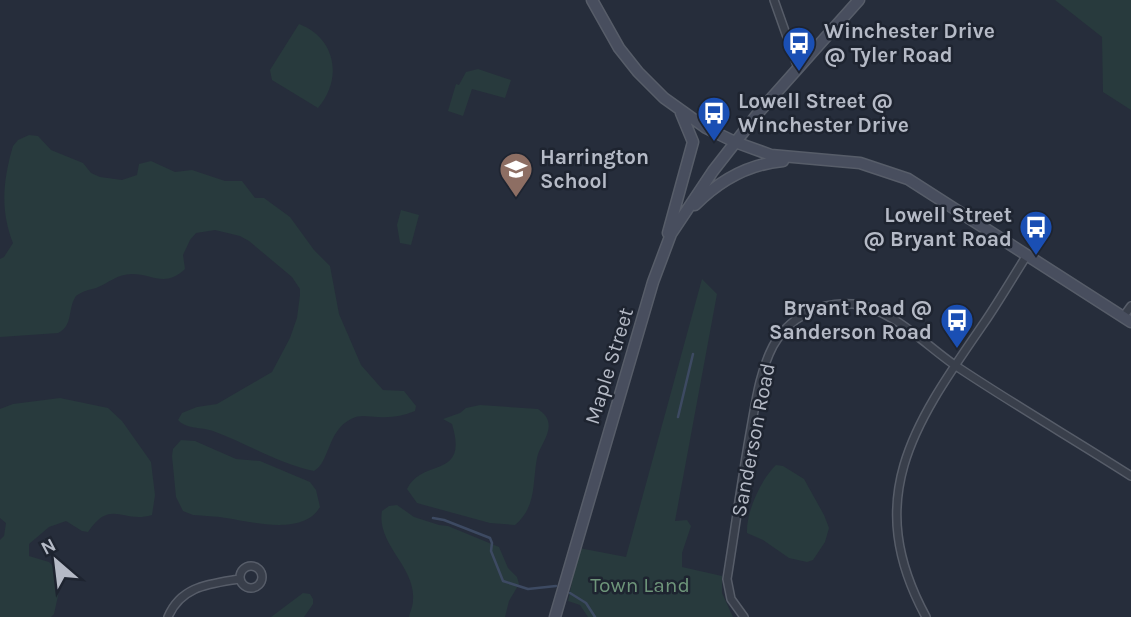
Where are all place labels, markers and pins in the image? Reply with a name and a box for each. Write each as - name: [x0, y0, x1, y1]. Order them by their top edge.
- place label: Winchester Drive @ Tyler Road: [824, 19, 995, 67]
- bus stop icon: Winchester Drive @ Tyler Road: [780, 24, 818, 73]
- place label: Lowell Street @ Winchester Drive: [738, 89, 909, 137]
- bus stop icon: Lowell Street @ Winchester Drive: [695, 94, 733, 143]
- place label: Harrington School: [540, 145, 649, 193]
- school or university icon: Harrington School: [497, 150, 535, 199]
- place label: Lowell Street @ Bryant Road: [863, 203, 1012, 251]
- bus stop icon: Lowell Street @ Bryant Road: [1017, 208, 1055, 257]
- place label: Bryant Road @ Sanderson Road: [769, 296, 932, 344]
- bus stop icon: Bryant Road @ Sanderson Road: [938, 301, 976, 350]

